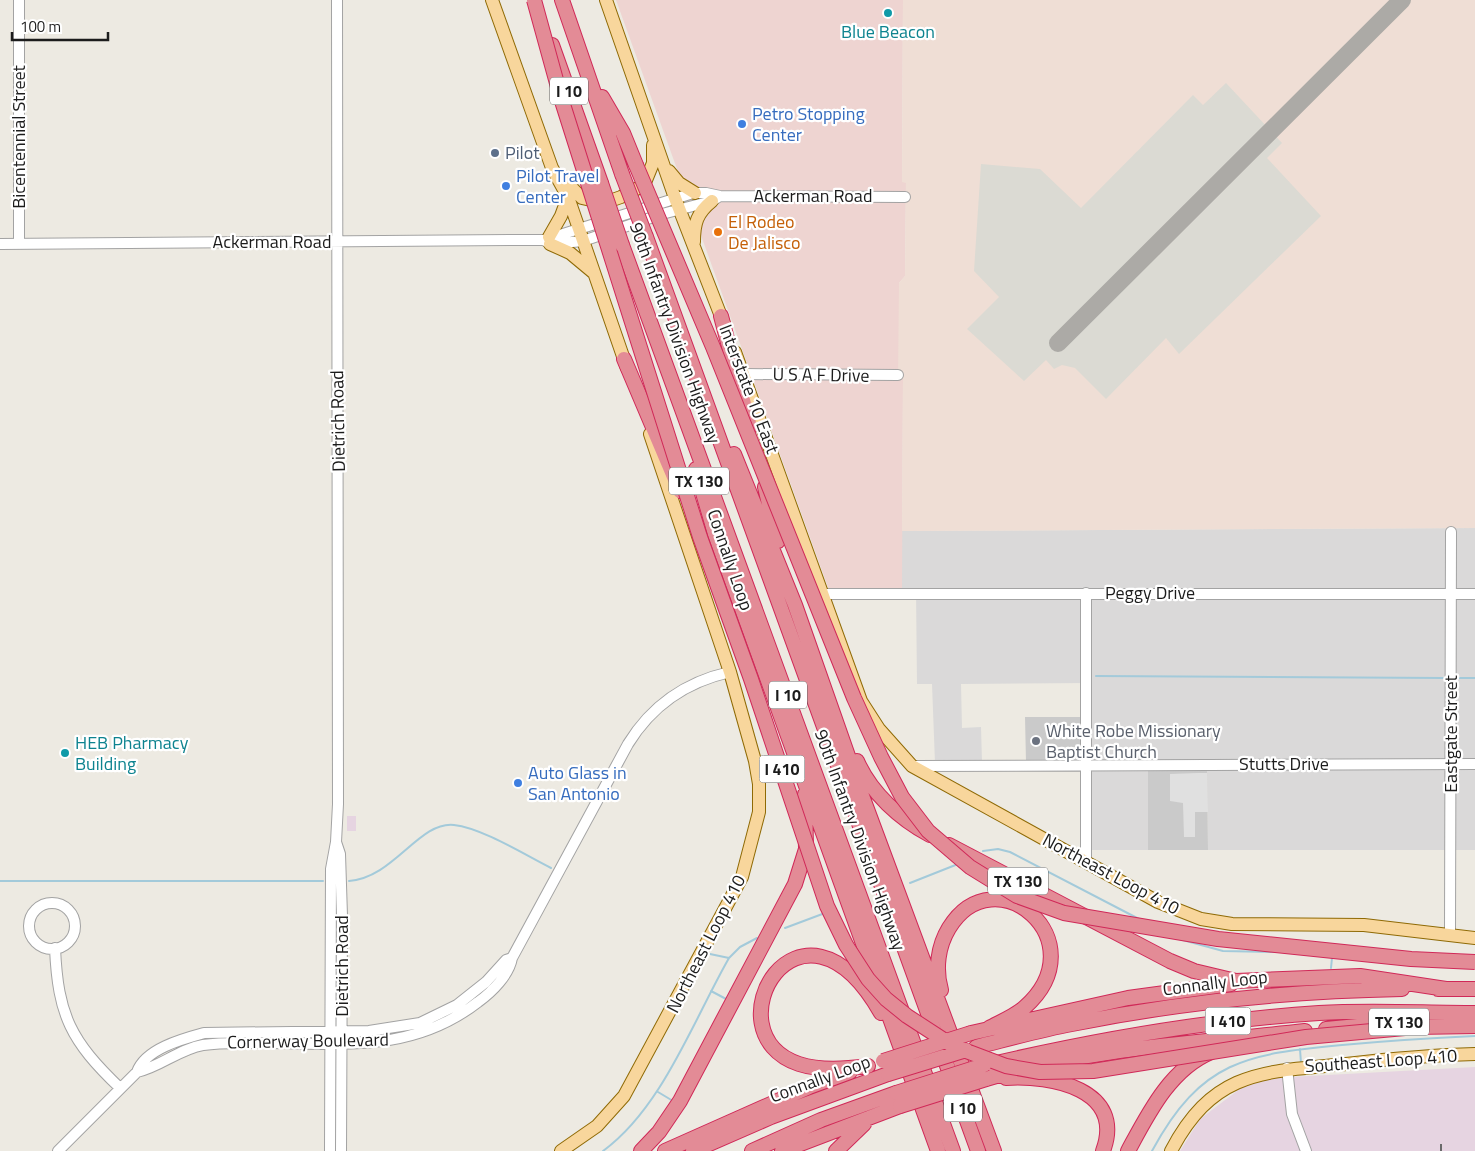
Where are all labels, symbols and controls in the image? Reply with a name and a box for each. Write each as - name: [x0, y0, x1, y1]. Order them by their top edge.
- marker: Blue Beacon: [882, 7, 894, 19]
- scale bar: [12, 10, 109, 42]
- text: 100 m: [20, 15, 61, 38]
- place label: Blue Beacon: [841, 18, 935, 45]
- street label: Bicentennial Street: [5, 64, 32, 209]
- road number: I 10: [550, 78, 588, 104]
- place label: Petro Stopping Center: [752, 100, 865, 148]
- marker: Petro Stopping Center: [736, 118, 748, 130]
- place label: Pilot: [505, 139, 540, 166]
- marker: Pilot: [489, 147, 501, 159]
- place label: Pilot Travel Center: [516, 162, 599, 210]
- marker: Pilot Travel Center: [500, 180, 512, 192]
- street label: Ackerman Road: [754, 182, 872, 209]
- place label: El Rodeo De Jalisco: [728, 208, 801, 256]
- street label: 90th Infantry Division Highway: [623, 218, 728, 448]
- marker: El Rodeo De Jalisco: [712, 226, 724, 238]
- street label: Ackerman Road: [213, 228, 331, 255]
- street label: Interstate 10 East: [712, 320, 787, 458]
- street label: U S A F Drive: [772, 360, 870, 389]
- street label: Dietrich Road: [323, 370, 352, 472]
- road number: TX 130: [669, 468, 729, 494]
- street label: Connally Loop: [701, 506, 760, 614]
- street label: Peggy Drive: [1105, 579, 1195, 606]
- street label: Eastgate Street: [1437, 674, 1464, 793]
- road number: I 10: [769, 682, 807, 708]
- place label: White Robe Missionary Baptist Church: [1046, 717, 1221, 765]
- street label: 90th Infantry Division Highway: [808, 725, 913, 955]
- place label: HEB Pharmacy Building: [75, 729, 189, 777]
- marker: White Robe Missionary Baptist Church: [1030, 735, 1042, 747]
- marker: HEB Pharmacy Building: [59, 747, 71, 759]
- street label: Stutts Drive: [1239, 750, 1329, 777]
- road number: I 410: [760, 756, 804, 782]
- place label: Auto Glass in San Antonio: [528, 759, 627, 807]
- marker: Auto Glass in San Antonio: [512, 777, 524, 789]
- street label: Northeast Loop 410: [1038, 826, 1185, 921]
- road number: TX 130: [988, 868, 1048, 894]
- street label: Northeast Loop 410: [659, 870, 752, 1018]
- street label: Dietrich Road: [328, 915, 355, 1017]
- street label: Connally Loop: [1161, 963, 1269, 1002]
- road number: I 410: [1206, 1008, 1250, 1034]
- road number: TX 130: [1369, 1009, 1429, 1036]
- street label: Cornerway Boulevard: [227, 1026, 389, 1055]
- street label: Southeast Loop 410: [1304, 1042, 1458, 1079]
- street label: Connally Loop: [766, 1048, 874, 1109]
- road number: I 10: [944, 1094, 982, 1122]

